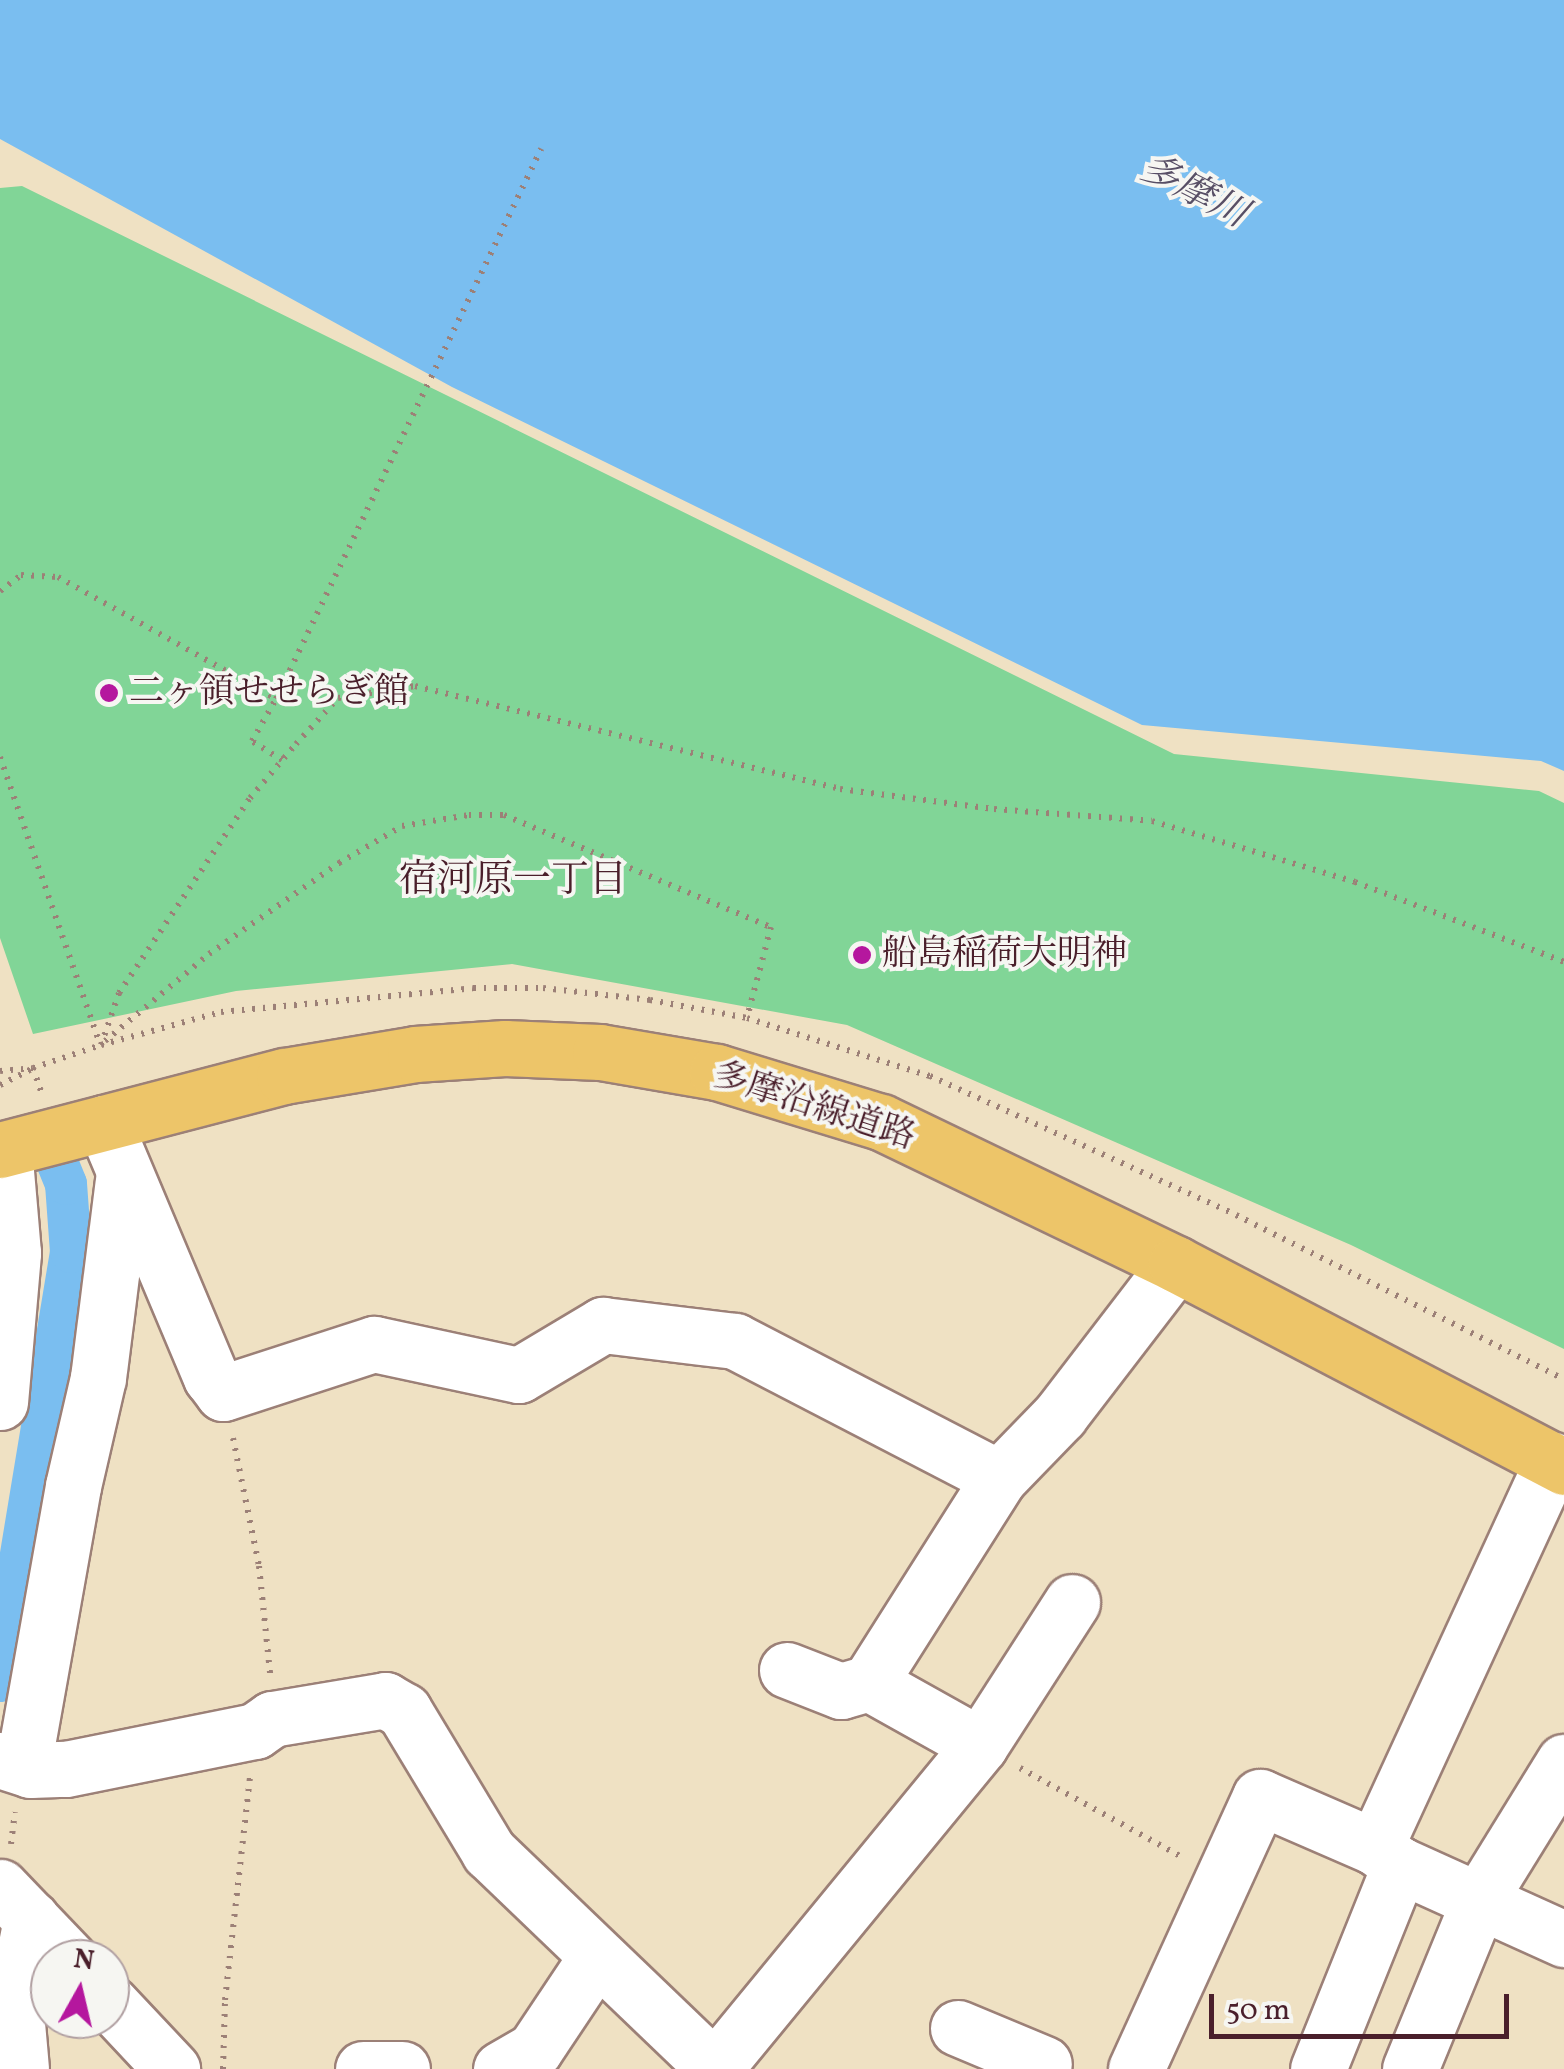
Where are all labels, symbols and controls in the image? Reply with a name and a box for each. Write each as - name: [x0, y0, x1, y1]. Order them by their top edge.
- water label: 多摩川: [1132, 147, 1254, 239]
- place label: 二ヶ領せせらぎ館: [129, 672, 409, 714]
- marker: 二ヶ領せせらぎ館: [98, 682, 120, 704]
- district label: 宿河原一丁目: [399, 859, 627, 905]
- place label: 船島稲荷大明神: [882, 934, 1127, 976]
- marker: 船島稲荷大明神: [851, 944, 873, 966]
- street label: 多摩沿線道路: [708, 1055, 920, 1159]
- north arrow: [30, 1939, 130, 2039]
- text: N: [71, 1940, 97, 1982]
- scale bar: [1214, 1974, 1514, 2036]
- text: 50 m: [1226, 1990, 1290, 2032]

